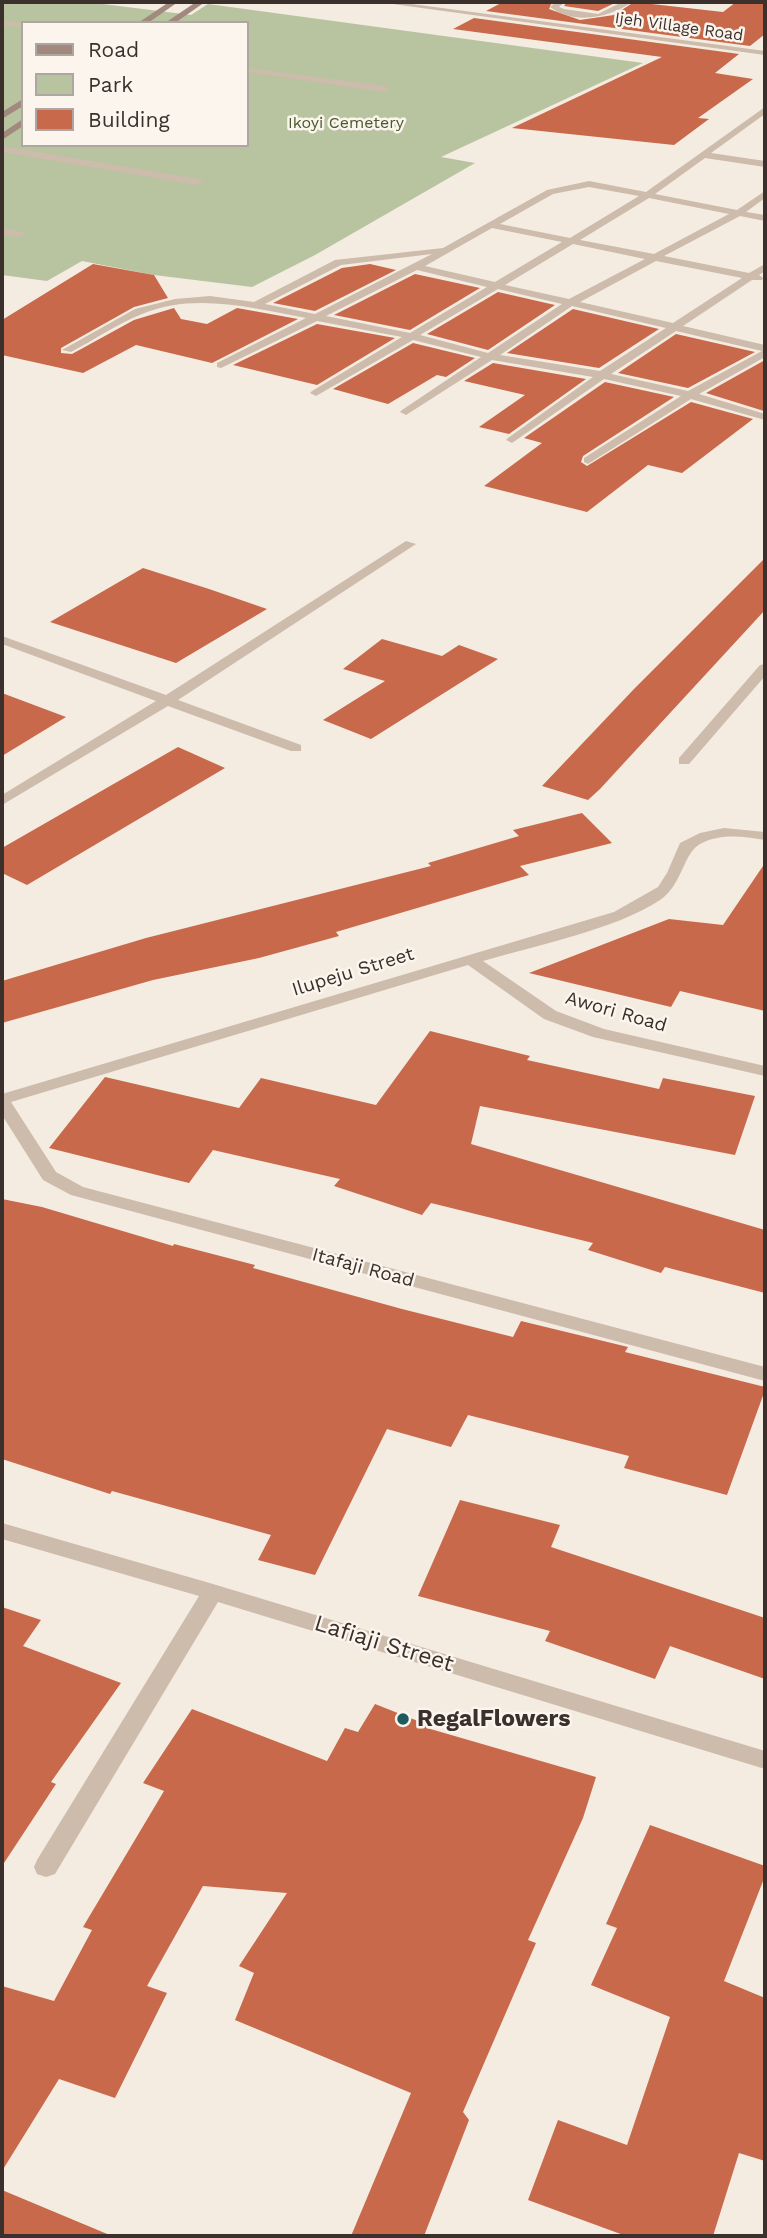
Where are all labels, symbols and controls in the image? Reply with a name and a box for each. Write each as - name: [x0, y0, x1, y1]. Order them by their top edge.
- street label: Ijeh Village Road: [614, 8, 744, 46]
- legend: [21, 21, 248, 147]
- text: Road: [88, 37, 139, 62]
- text: Park: [88, 72, 133, 97]
- text: Building: [88, 107, 170, 132]
- park label: Ikoyi Cemetery: [288, 113, 404, 133]
- street label: Ilupeju Street: [289, 943, 417, 1001]
- street label: Awori Road: [563, 987, 669, 1037]
- street label: Itafaji Road: [309, 1243, 417, 1293]
- street label: Lafiaji Street: [311, 1610, 457, 1678]
- place label: RegalFlowers: [417, 1705, 570, 1733]
- marker: RegalFlowers: [395, 1711, 411, 1727]

